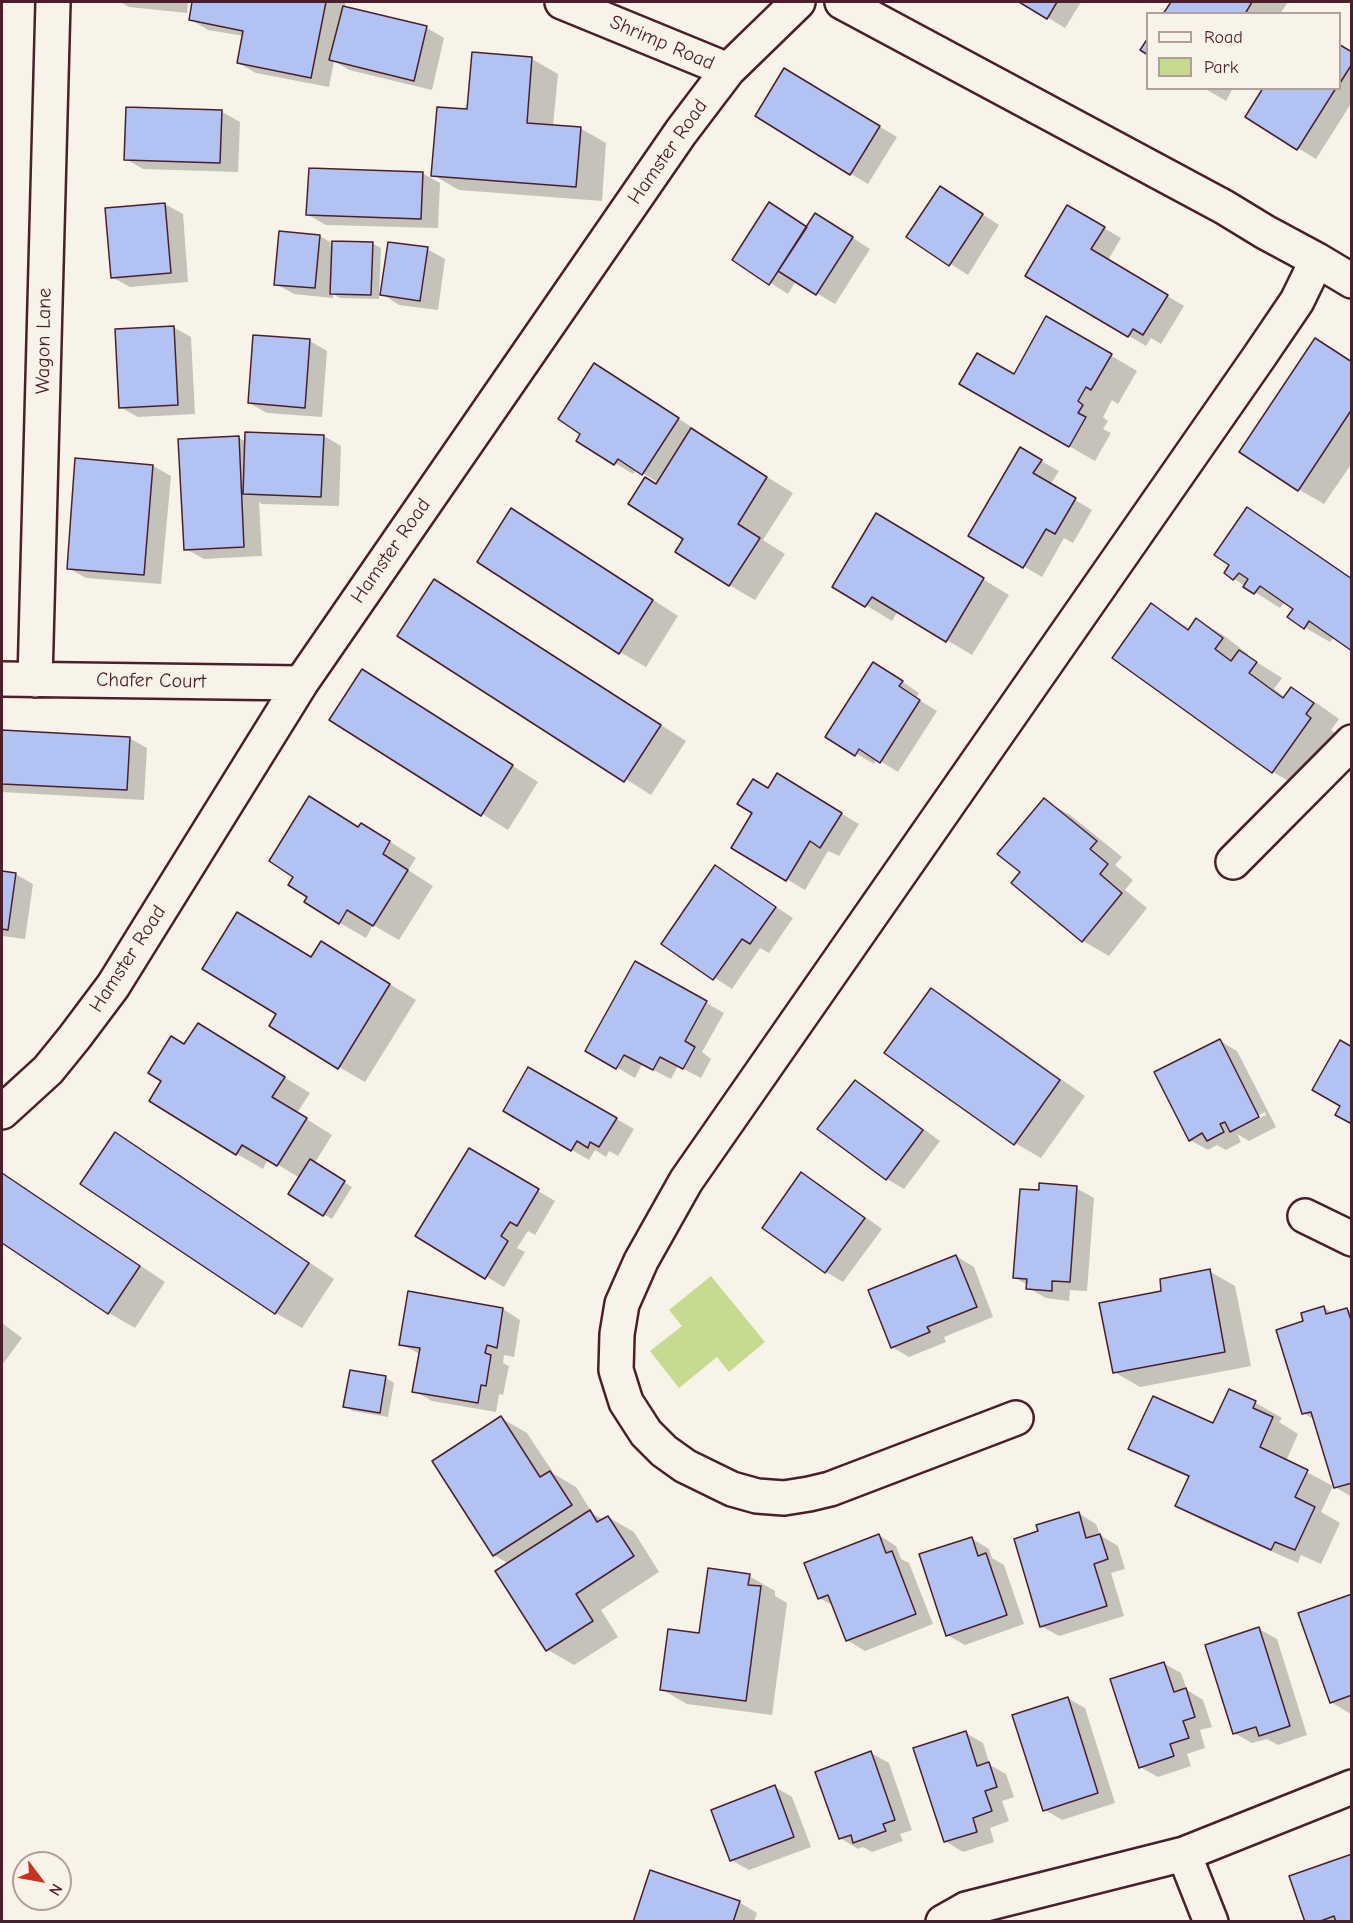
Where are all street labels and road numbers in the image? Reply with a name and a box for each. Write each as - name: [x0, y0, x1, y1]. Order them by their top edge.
- street label: Shrimp Road: [606, 10, 718, 76]
- street label: Hamster Road: [623, 95, 713, 209]
- street label: Wagon Lane: [31, 288, 57, 394]
- street label: Hamster Road: [346, 494, 436, 608]
- street label: Chafer Court: [96, 668, 206, 694]
- street label: Hamster Road: [85, 901, 171, 1017]

